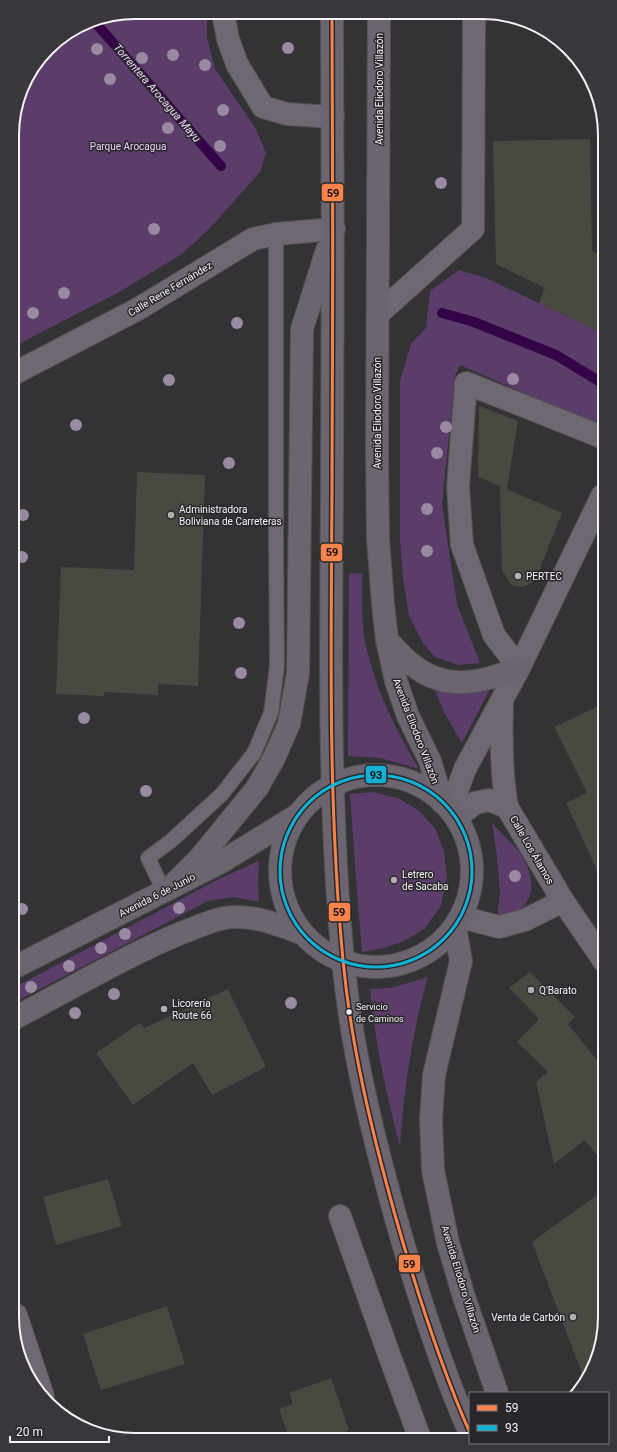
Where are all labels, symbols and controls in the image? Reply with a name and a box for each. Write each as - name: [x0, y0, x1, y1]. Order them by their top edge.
- street label: Avenida Eliodoro Villazón: [374, 33, 385, 145]
- water label: Torrentera Arocagua Mayu: [111, 41, 203, 145]
- park label: Parque Arocagua: [90, 141, 166, 152]
- line badge: 59: [321, 183, 344, 202]
- text: 59: [327, 187, 339, 200]
- street label: Calle Rene Fernández: [126, 260, 214, 318]
- street label: Avenida Eliodoro Villazón: [372, 357, 383, 469]
- place label: Administradora Boliviana de Carreteras: [179, 504, 282, 527]
- marker: Administradora Boliviana de Carreteras: [166, 510, 176, 520]
- line badge: 59: [320, 543, 343, 562]
- text: 59: [326, 546, 338, 559]
- marker: PERTEC: [513, 571, 523, 581]
- place label: PERTEC: [526, 571, 562, 582]
- street label: Avenida Eliodoro Villazón: [391, 677, 441, 785]
- line badge: 93: [365, 765, 387, 784]
- text: 93: [370, 769, 382, 782]
- street label: Calle Los Álamos: [508, 813, 557, 886]
- place label: Letrero de Sacaba: [402, 869, 449, 892]
- street label: Avenida 6 de Junio: [117, 871, 197, 919]
- marker: Letrero de Sacaba: [389, 875, 399, 885]
- line badge: 59: [328, 902, 351, 922]
- text: 59: [333, 906, 345, 919]
- marker: Q'Barato: [526, 985, 536, 995]
- place label: Q'Barato: [539, 985, 577, 996]
- place label: Licorería Route 66: [172, 998, 212, 1021]
- place label: Servicio de Caminos: [356, 1002, 404, 1024]
- marker: Licorería Route 66: [159, 1004, 169, 1014]
- marker: Servicio de Caminos: [344, 1007, 354, 1017]
- street label: Avenida Eliodoro Villazón: [439, 1224, 483, 1334]
- line badge: 59: [398, 1254, 421, 1273]
- text: 59: [403, 1258, 415, 1271]
- place label: Venta de Carbón: [491, 1312, 565, 1323]
- marker: Venta de Carbón: [568, 1312, 578, 1322]
- legend: [469, 1392, 609, 1444]
- text: 59: [505, 1401, 519, 1415]
- scale bar: [10, 1418, 109, 1444]
- text: 93: [505, 1421, 519, 1435]
- text: 20 m: [16, 1425, 43, 1439]

